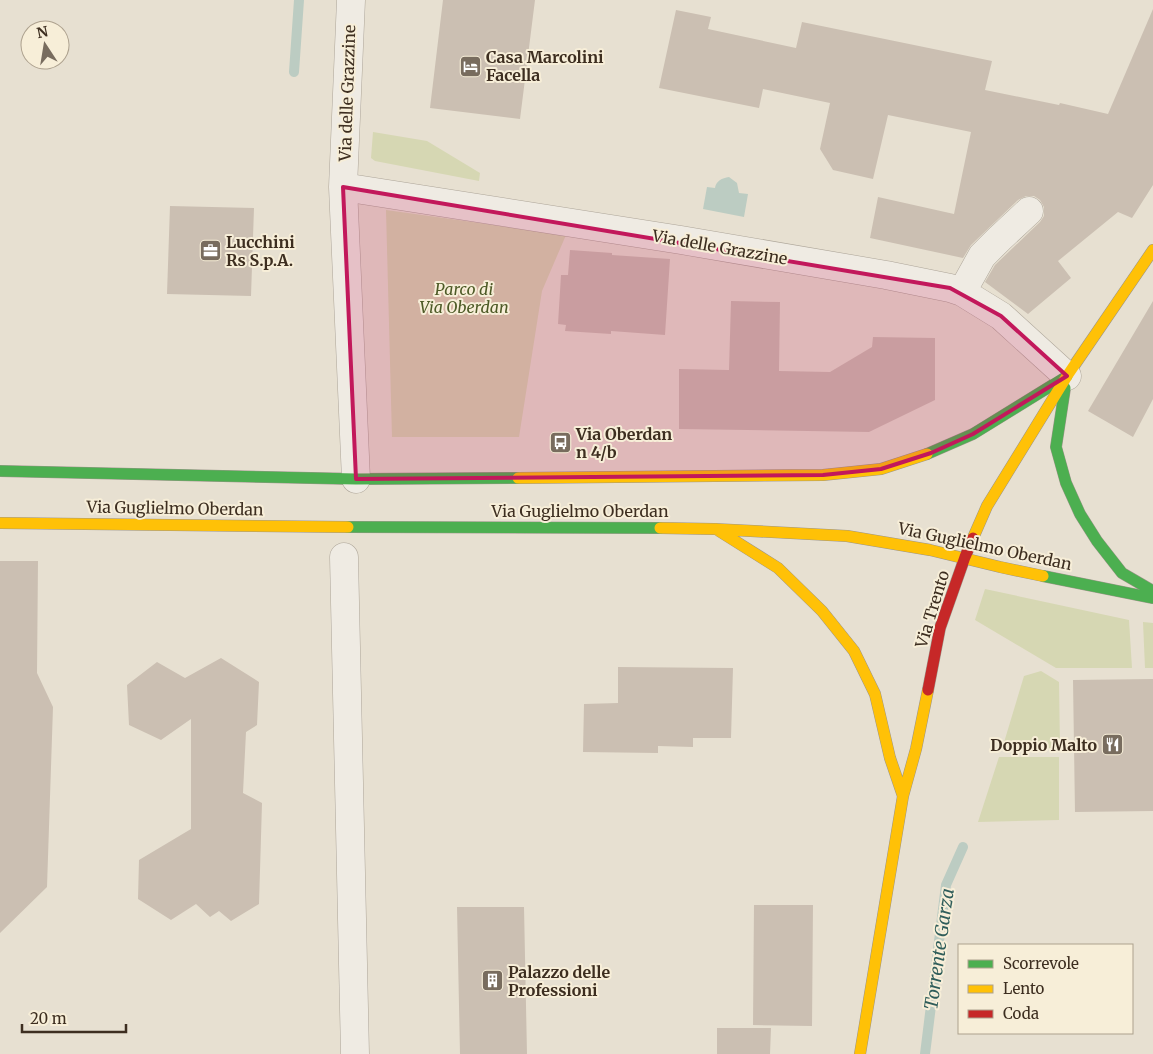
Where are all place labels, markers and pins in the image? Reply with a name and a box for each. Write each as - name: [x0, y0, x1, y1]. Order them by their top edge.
- place label: Casa Marcolini Facella: [486, 47, 604, 85]
- hotel icon: Casa Marcolini Facella: [458, 54, 482, 78]
- place label: Lucchini Rs S.p.A.: [226, 232, 295, 270]
- office icon: Lucchini Rs S.p.A.: [198, 239, 222, 263]
- place label: Via Oberdan n 4/b: [575, 424, 672, 462]
- bus stop icon: Via Oberdan n 4/b: [548, 431, 572, 455]
- restaurant icon: Doppio Malto: [1101, 733, 1125, 757]
- place label: Doppio Malto: [990, 735, 1097, 755]
- place label: Palazzo delle Professioni: [508, 962, 610, 1000]
- building icon: Palazzo delle Professioni: [480, 969, 504, 993]

